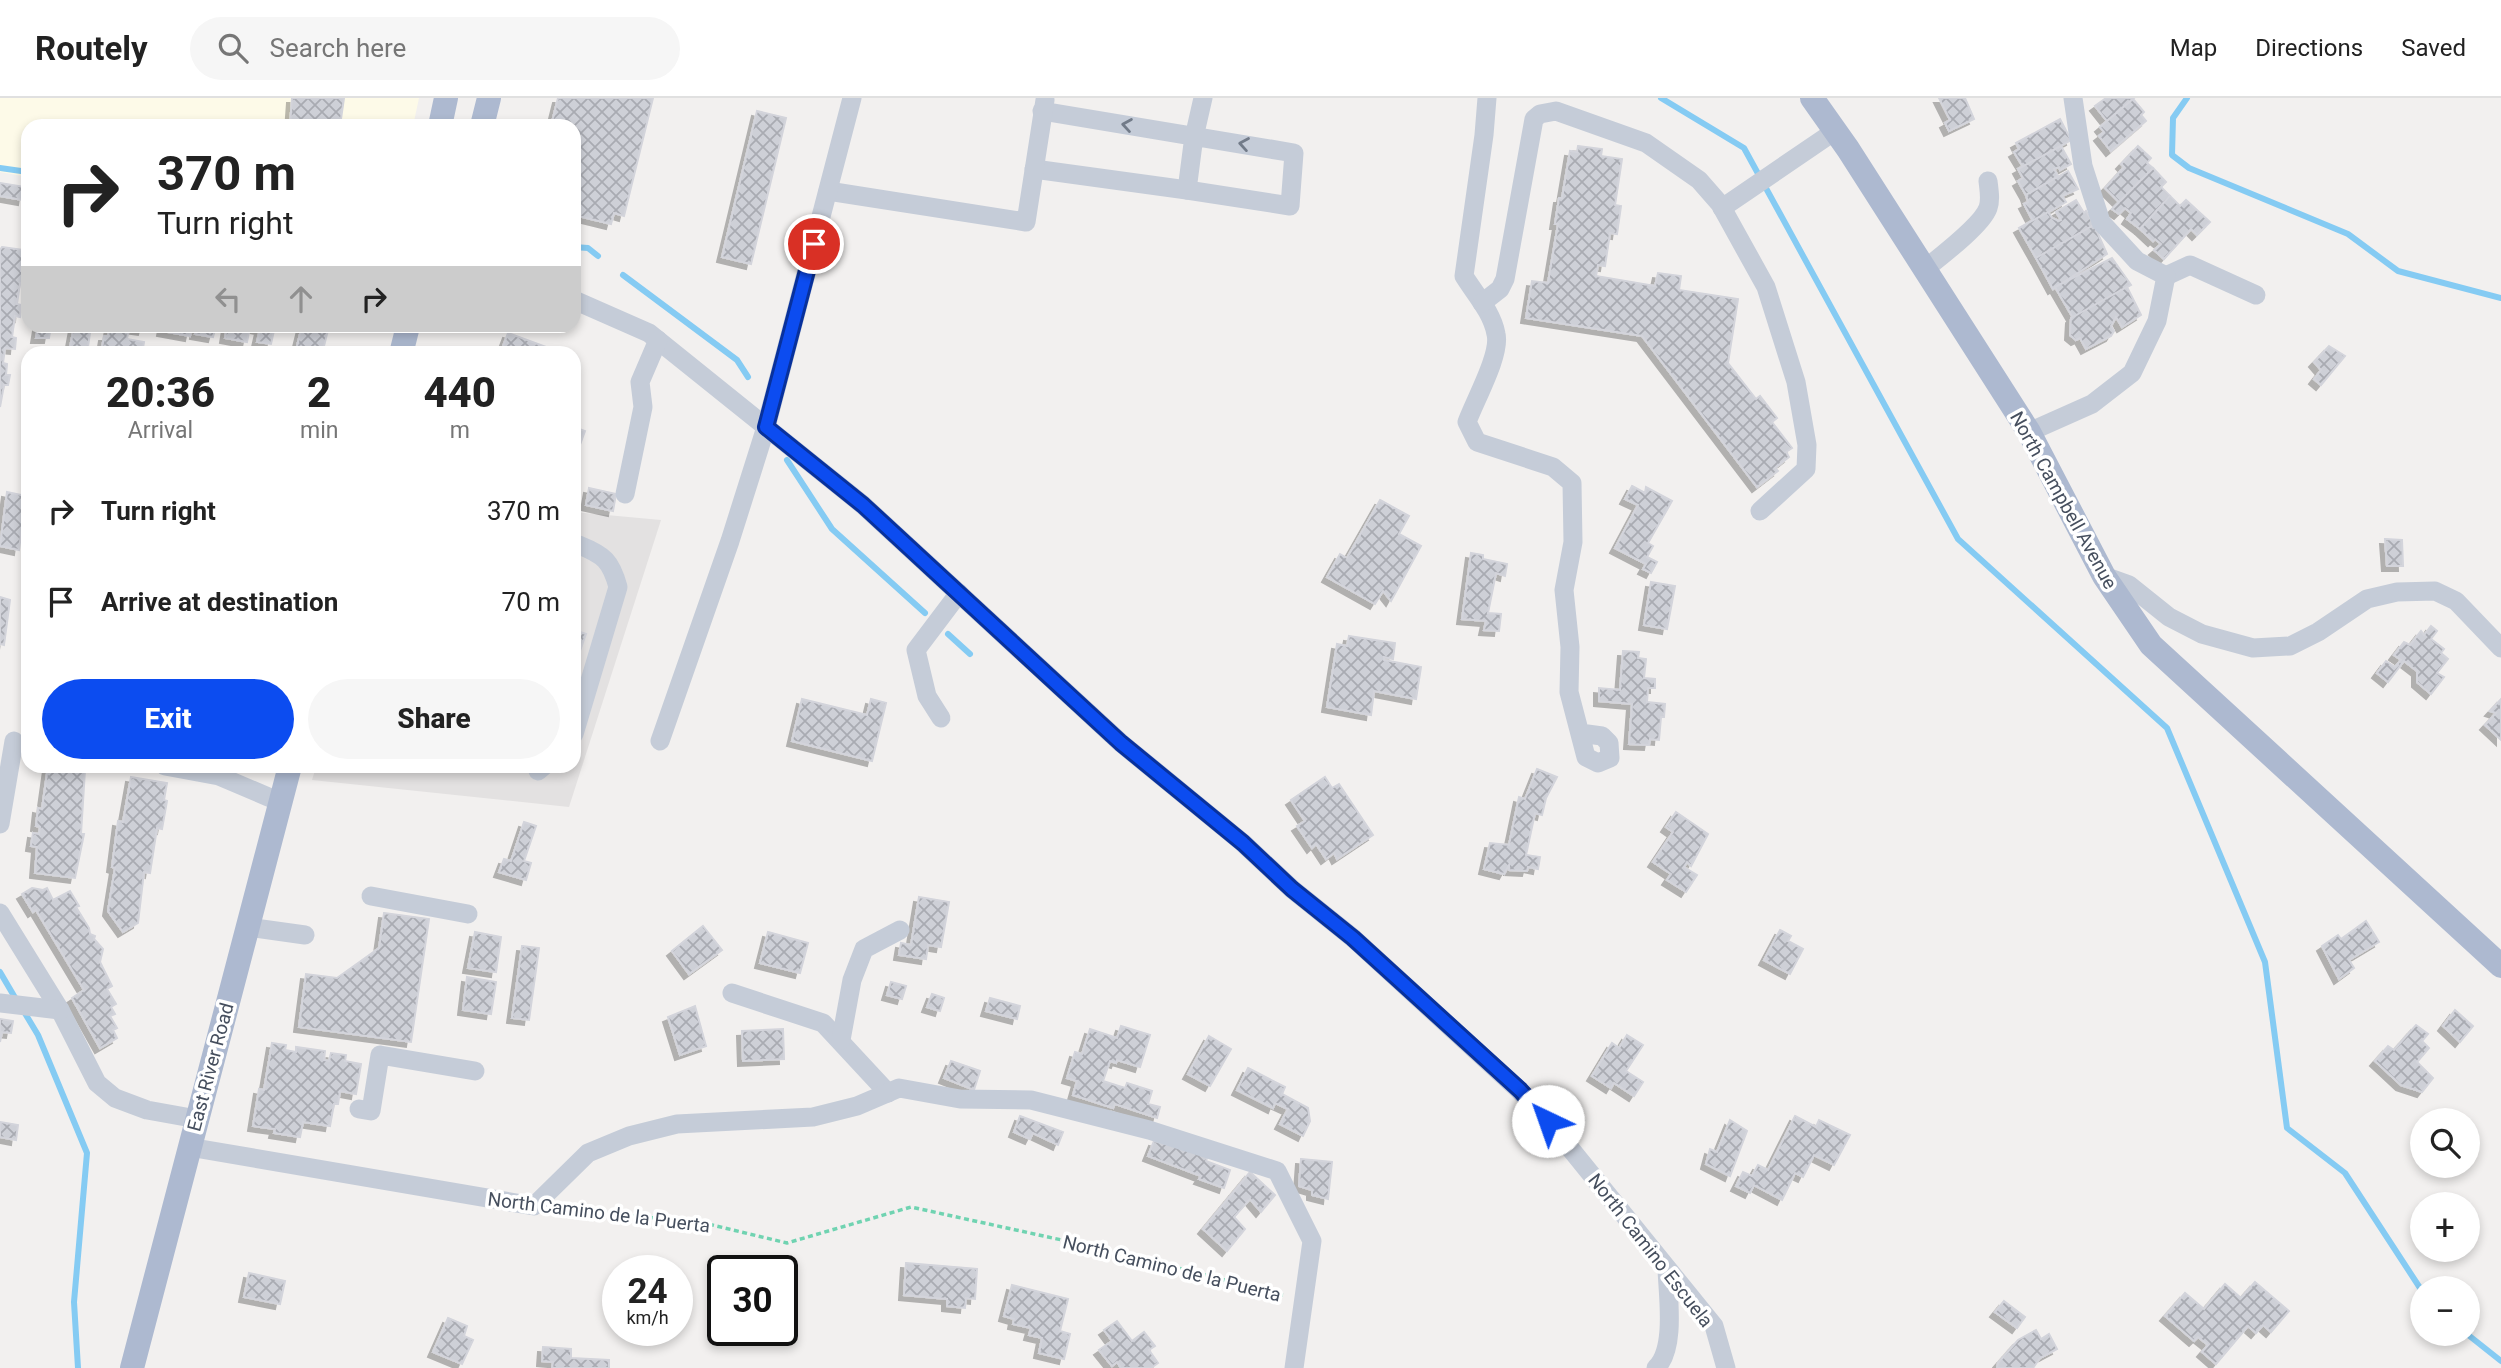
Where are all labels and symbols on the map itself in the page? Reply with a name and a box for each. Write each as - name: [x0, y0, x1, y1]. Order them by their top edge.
- one-way arrow: [1121, 118, 1133, 133]
- one-way arrow: [1238, 137, 1250, 152]
- pin: [784, 214, 844, 274]
- street label: North Campbell Avenue: [2005, 407, 2122, 593]
- street label: East River Road: [182, 1000, 239, 1134]
- position arrow: [1511, 1084, 1585, 1158]
- street label: North Camino Escuela: [1583, 1169, 1718, 1332]
- street label: North Camino de la Puerta: [486, 1187, 711, 1238]
- street label: North Camino de la Puerta: [1060, 1230, 1283, 1307]
- speed limit sign: 30: [707, 1255, 798, 1346]

